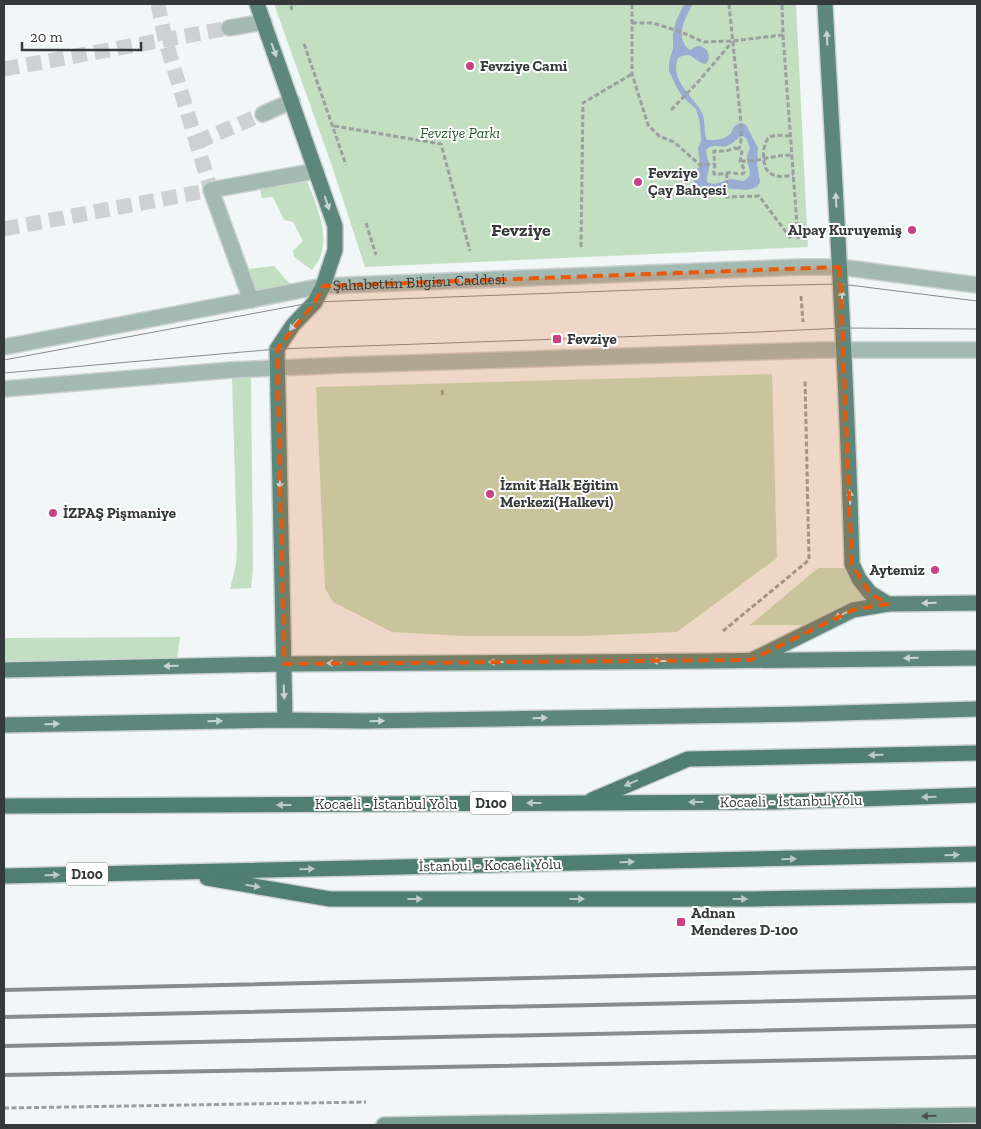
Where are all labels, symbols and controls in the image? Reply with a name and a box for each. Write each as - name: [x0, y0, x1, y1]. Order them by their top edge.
- scale bar: [22, 20, 141, 52]
- text: 20 m: [30, 28, 63, 46]
- one-way arrow: [822, 30, 830, 46]
- one-way arrow: [270, 43, 278, 58]
- place label: Fevziye Cami: [480, 57, 568, 75]
- marker: Fevziye Cami: [464, 60, 476, 72]
- park label: Fevziye Parkı: [420, 124, 500, 142]
- place label: Fevziye Çay Bahçesi: [648, 164, 727, 199]
- marker: Fevziye Çay Bahçesi: [632, 176, 644, 188]
- one-way arrow: [832, 192, 840, 208]
- one-way arrow: [324, 196, 331, 211]
- district label: Fevziye: [491, 219, 551, 241]
- place label: Alpay Kuruyemiş: [788, 221, 902, 239]
- marker: Alpay Kuruyemiş: [906, 224, 918, 236]
- street label: Şahabettin Bilgisu Caddesi: [332, 270, 506, 295]
- one-way arrow: [837, 289, 845, 305]
- one-way arrow: [289, 318, 300, 331]
- place label: Fevziye: [567, 330, 617, 348]
- marker: Fevziye: [551, 333, 563, 345]
- one-way arrow: [276, 474, 284, 490]
- place label: İzmit Halk Eğitim Merkezi(Halkevi): [500, 476, 619, 511]
- marker: İzmit Halk Eğitim Merkezi(Halkevi): [484, 488, 496, 500]
- one-way arrow: [846, 489, 854, 505]
- place label: İZPAŞ Pişmaniye: [63, 504, 176, 522]
- marker: İZPAŞ Pişmaniye: [47, 507, 59, 519]
- place label: Aytemiz: [869, 561, 925, 579]
- marker: Aytemiz: [929, 564, 941, 576]
- one-way arrow: [920, 599, 936, 607]
- one-way arrow: [834, 611, 849, 619]
- one-way arrow: [903, 655, 919, 663]
- one-way arrow: [650, 657, 666, 665]
- one-way arrow: [488, 658, 504, 666]
- one-way arrow: [325, 659, 341, 667]
- one-way arrow: [163, 662, 179, 670]
- one-way arrow: [281, 684, 289, 700]
- one-way arrow: [532, 714, 548, 722]
- one-way arrow: [207, 717, 223, 725]
- one-way arrow: [370, 717, 386, 725]
- one-way arrow: [45, 720, 61, 728]
- one-way arrow: [868, 751, 884, 759]
- one-way arrow: [624, 780, 638, 788]
- road number: D100: [470, 791, 512, 814]
- street label: Kocaeli - İstanbul Yolu: [720, 791, 863, 811]
- one-way arrow: [920, 793, 936, 801]
- street label: Kocaeli - İstanbul Yolu: [315, 795, 458, 813]
- one-way arrow: [688, 798, 704, 806]
- one-way arrow: [525, 799, 541, 807]
- one-way arrow: [275, 801, 291, 809]
- one-way arrow: [944, 851, 960, 859]
- one-way arrow: [782, 854, 798, 862]
- street label: İstanbul - Kocaeli Yolu: [419, 855, 562, 875]
- one-way arrow: [619, 858, 635, 866]
- road number: D100: [66, 862, 108, 886]
- one-way arrow: [299, 865, 315, 873]
- one-way arrow: [45, 871, 61, 879]
- one-way arrow: [246, 883, 262, 891]
- one-way arrow: [407, 895, 423, 903]
- one-way arrow: [570, 895, 586, 903]
- one-way arrow: [732, 895, 748, 903]
- place label: Adnan Menderes D-100: [691, 904, 799, 939]
- marker: Adnan Menderes D-100: [675, 916, 687, 928]
- one-way arrow: [920, 1112, 936, 1120]

